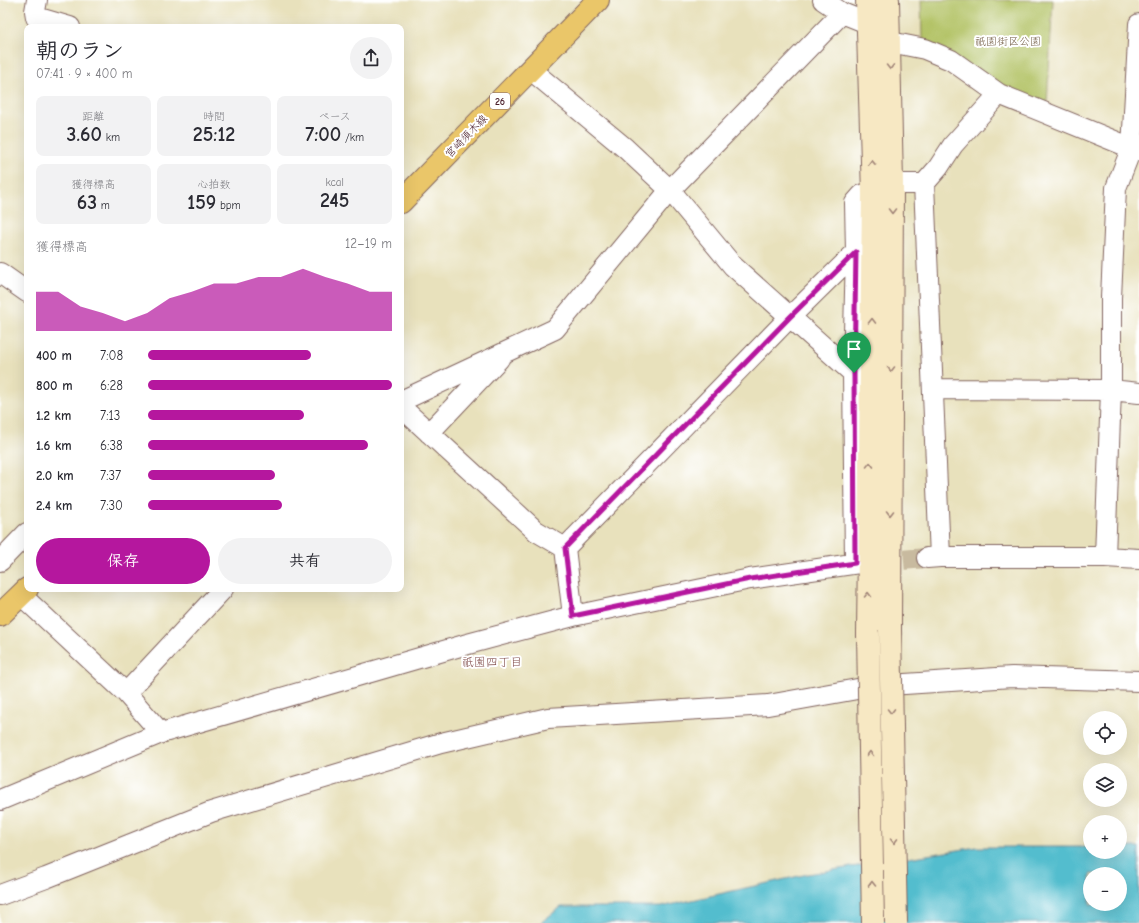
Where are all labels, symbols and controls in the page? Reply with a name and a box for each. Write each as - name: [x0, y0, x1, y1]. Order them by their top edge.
- park label: 祇園街区公園: [975, 35, 1041, 48]
- button: share: [350, 37, 392, 79]
- text: 朝のラン: [36, 38, 124, 64]
- one-way arrow: [886, 64, 894, 70]
- text: 07:41 · 9 × 400 m: [36, 66, 133, 81]
- road number: 26: [490, 93, 510, 109]
- text: 距離: [82, 110, 104, 123]
- text: 時間: [203, 110, 225, 123]
- text: ペース: [318, 110, 351, 123]
- street label: 宮崎須木線: [443, 112, 490, 161]
- text: 3.60: [67, 123, 102, 146]
- text: 25:12: [193, 123, 235, 146]
- text: 7:00: [305, 123, 341, 146]
- text: km: [102, 131, 120, 144]
- text: /km: [341, 131, 364, 144]
- one-way arrow: [868, 160, 876, 166]
- text: kcal: [325, 176, 344, 189]
- text: 獲得標高: [71, 178, 115, 191]
- text: 心拍数: [197, 178, 230, 191]
- text: 245: [320, 189, 349, 212]
- text: 63: [77, 191, 97, 214]
- text: 159: [187, 191, 216, 214]
- text: m: [97, 199, 110, 212]
- text: bpm: [216, 199, 241, 212]
- one-way arrow: [888, 208, 896, 214]
- text: 12–19 m: [345, 236, 392, 251]
- text: 獲得標高: [36, 239, 88, 254]
- one-way arrow: [867, 318, 876, 324]
- pin: [837, 332, 871, 373]
- icon: arrive: [843, 338, 865, 360]
- text: 400 m: [36, 348, 72, 363]
- text: 7:08: [100, 348, 123, 363]
- one-way arrow: [887, 366, 895, 372]
- text: 800 m: [36, 378, 73, 393]
- text: 6:28: [100, 378, 123, 393]
- text: 1.2 km: [36, 408, 71, 423]
- text: 7:13: [100, 408, 120, 423]
- text: 1.6 km: [36, 438, 72, 453]
- text: 6:38: [100, 438, 123, 453]
- one-way arrow: [866, 462, 874, 468]
- text: 2.0 km: [36, 468, 74, 483]
- text: 7:37: [100, 468, 121, 483]
- text: 2.4 km: [36, 498, 72, 513]
- text: 7:30: [100, 498, 123, 513]
- one-way arrow: [886, 510, 894, 516]
- button: 保存: [36, 538, 210, 584]
- button: 共有: [218, 538, 392, 584]
- one-way arrow: [864, 592, 872, 598]
- district label: 祇園四丁目: [462, 655, 522, 669]
- one-way arrow: [887, 708, 896, 714]
- map controls: [1083, 711, 1127, 911]
- button: locate: [1083, 711, 1127, 755]
- one-way arrow: [866, 751, 874, 757]
- button: layers: [1083, 763, 1127, 807]
- button: +: [1083, 815, 1127, 859]
- one-way arrow: [890, 838, 898, 844]
- button: −: [1083, 867, 1127, 911]
- one-way arrow: [868, 881, 876, 887]

